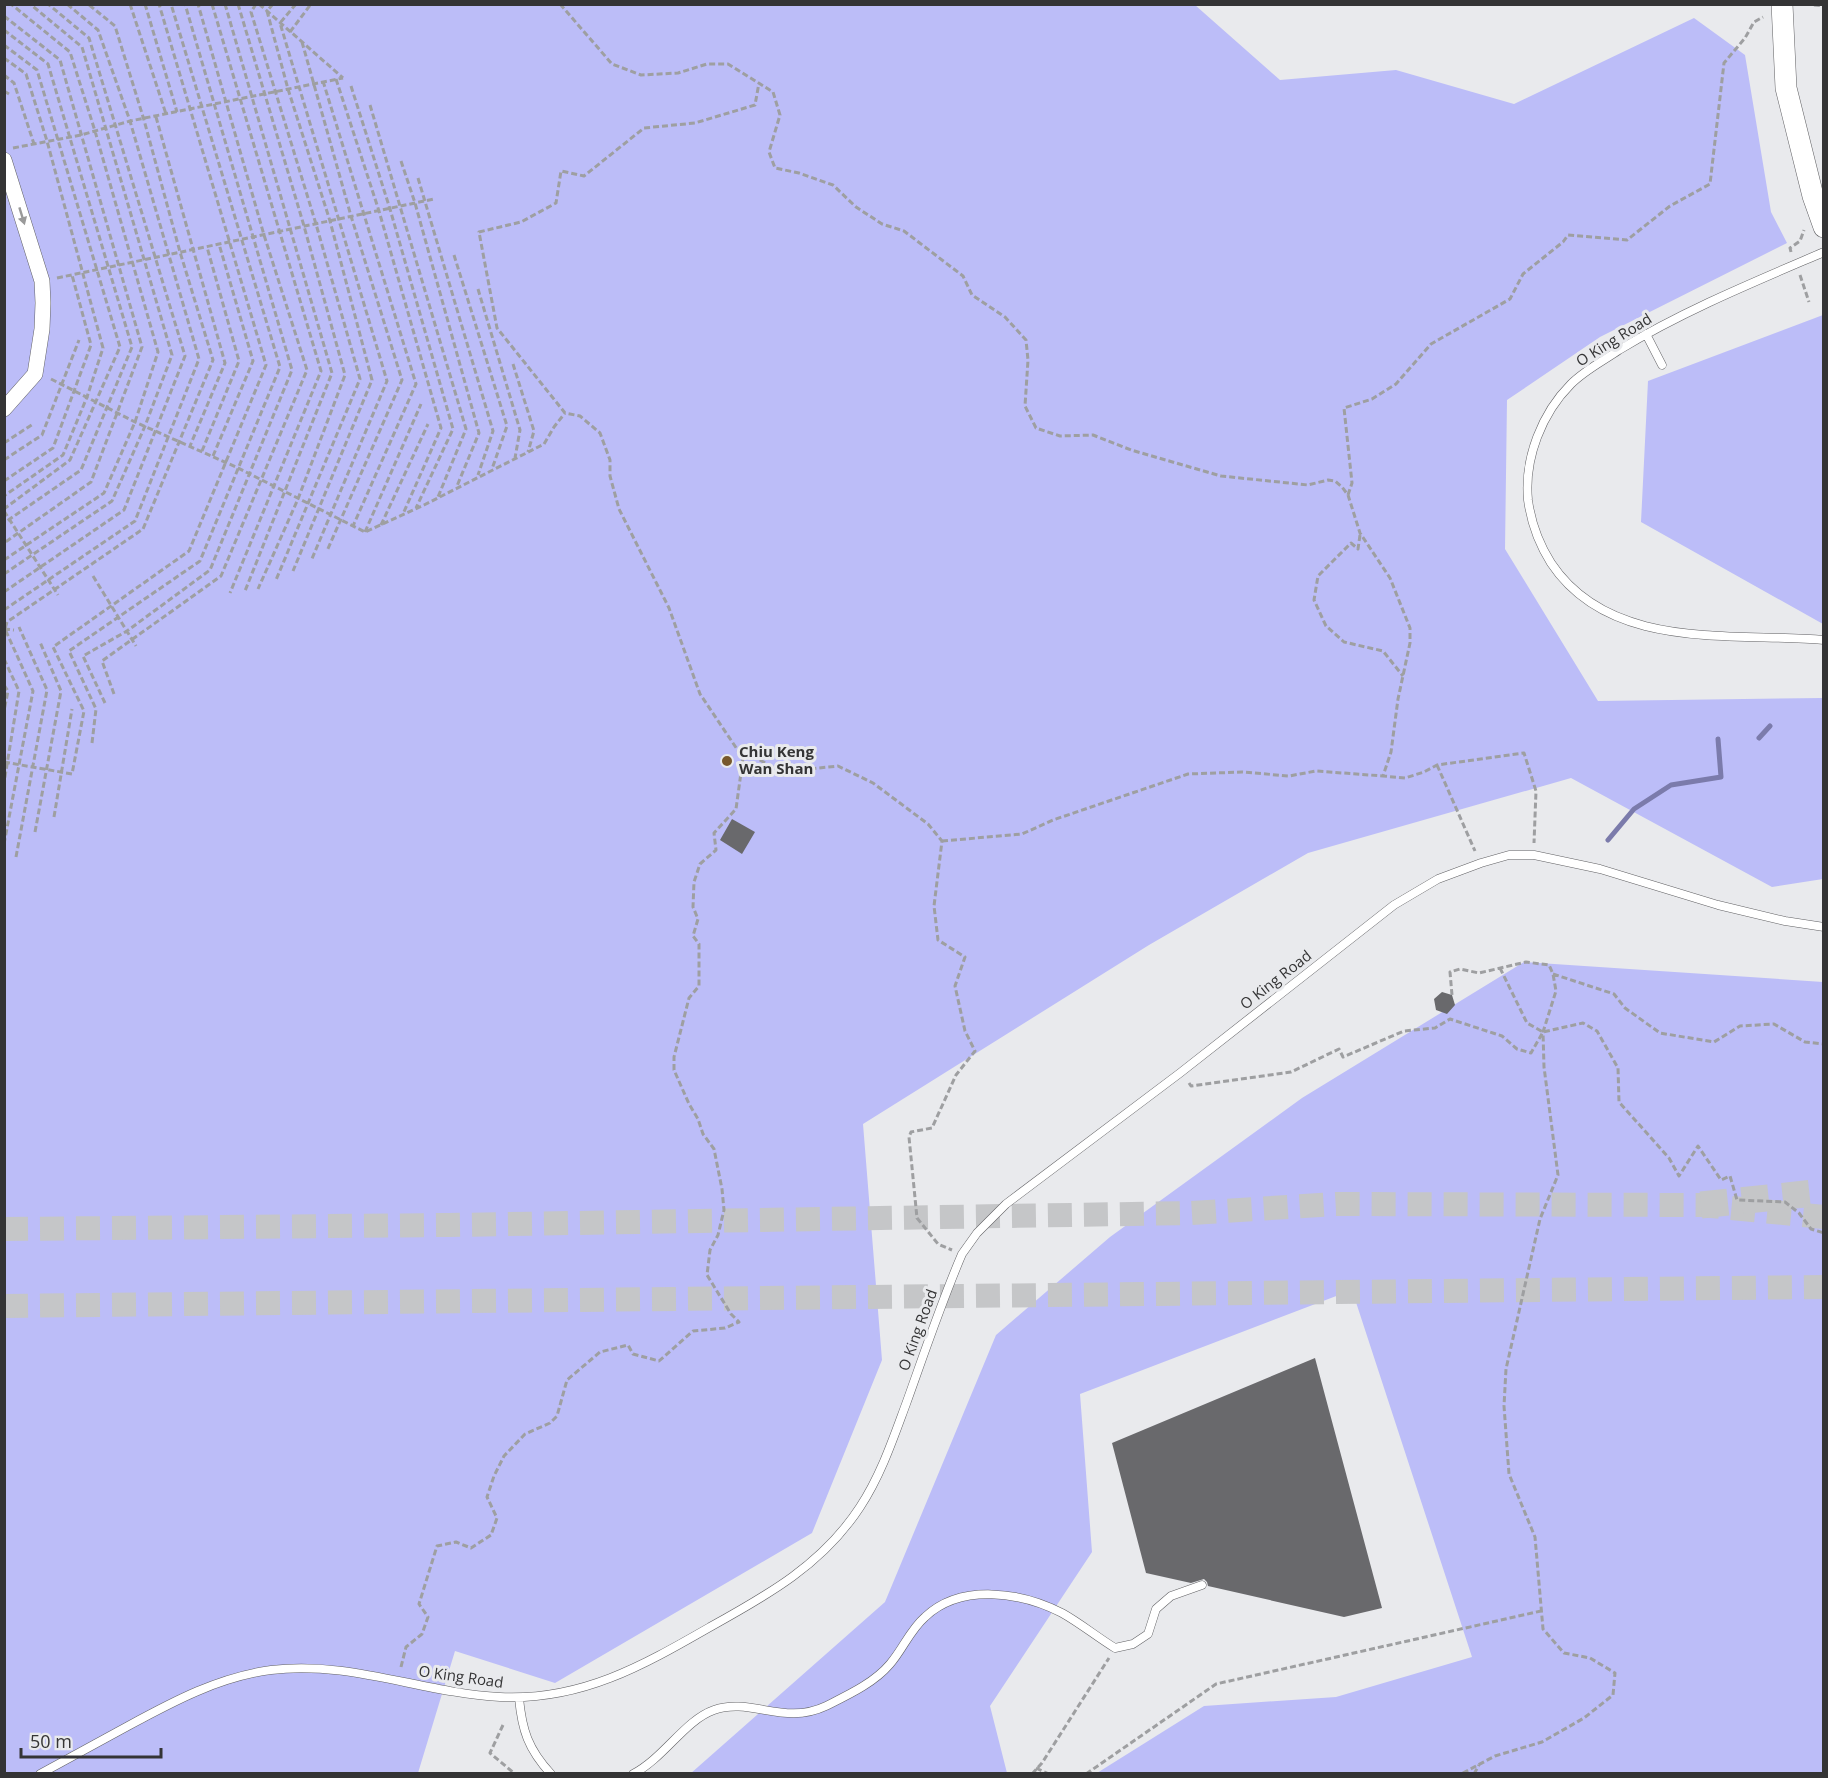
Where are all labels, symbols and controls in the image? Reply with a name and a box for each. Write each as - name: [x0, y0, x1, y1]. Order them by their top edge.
- one-way arrow: [18, 207, 27, 225]
- street label: O King Road: [1572, 308, 1655, 370]
- place label: Chiu Keng Wan Shan: [739, 741, 814, 778]
- marker: Chiu Keng Wan Shan: [720, 754, 734, 768]
- street label: O King Road: [1236, 945, 1315, 1013]
- street label: O King Road: [893, 1286, 941, 1373]
- street label: O King Road: [417, 1660, 505, 1692]
- scale bar: [21, 1721, 160, 1759]
- text: 50 m: [30, 1729, 72, 1753]

